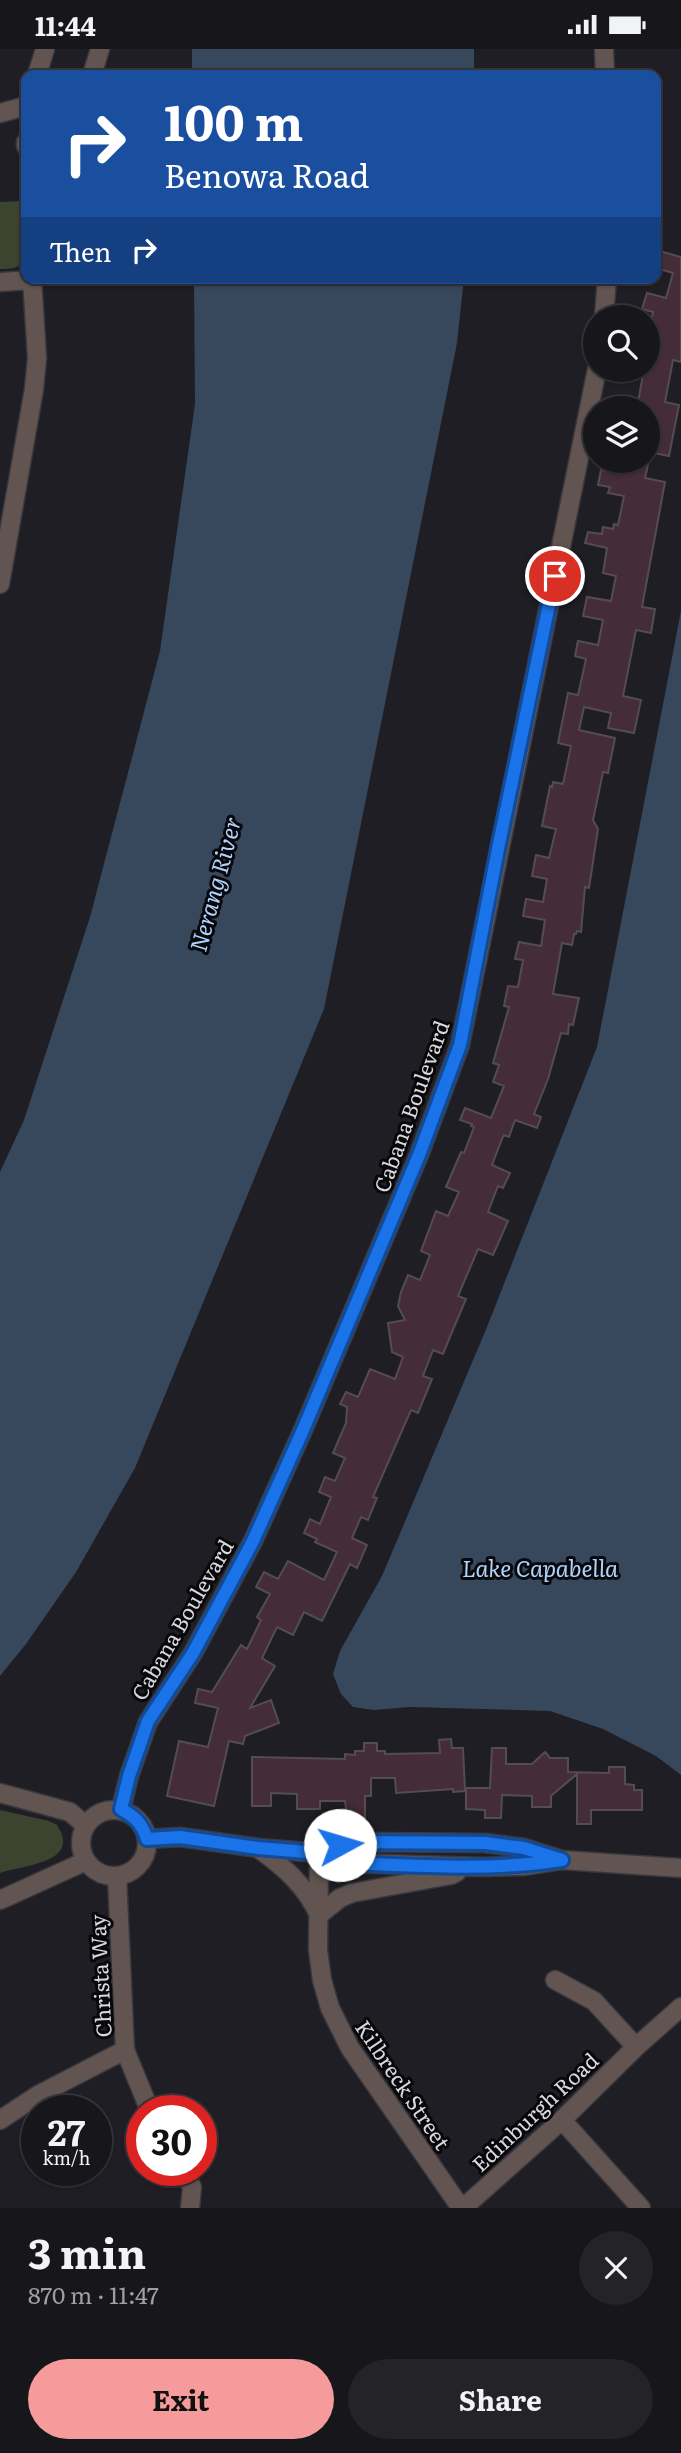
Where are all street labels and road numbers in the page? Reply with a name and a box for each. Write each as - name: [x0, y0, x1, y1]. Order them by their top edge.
- street label: Cabana Boulevard: [364, 1016, 456, 1196]
- street label: Cabana Boulevard: [122, 1533, 240, 1705]
- street label: Christa Way: [80, 1913, 118, 2038]
- street label: Kilbreck Street: [349, 2013, 459, 2155]
- street label: Edinburgh Road: [464, 2044, 604, 2178]

